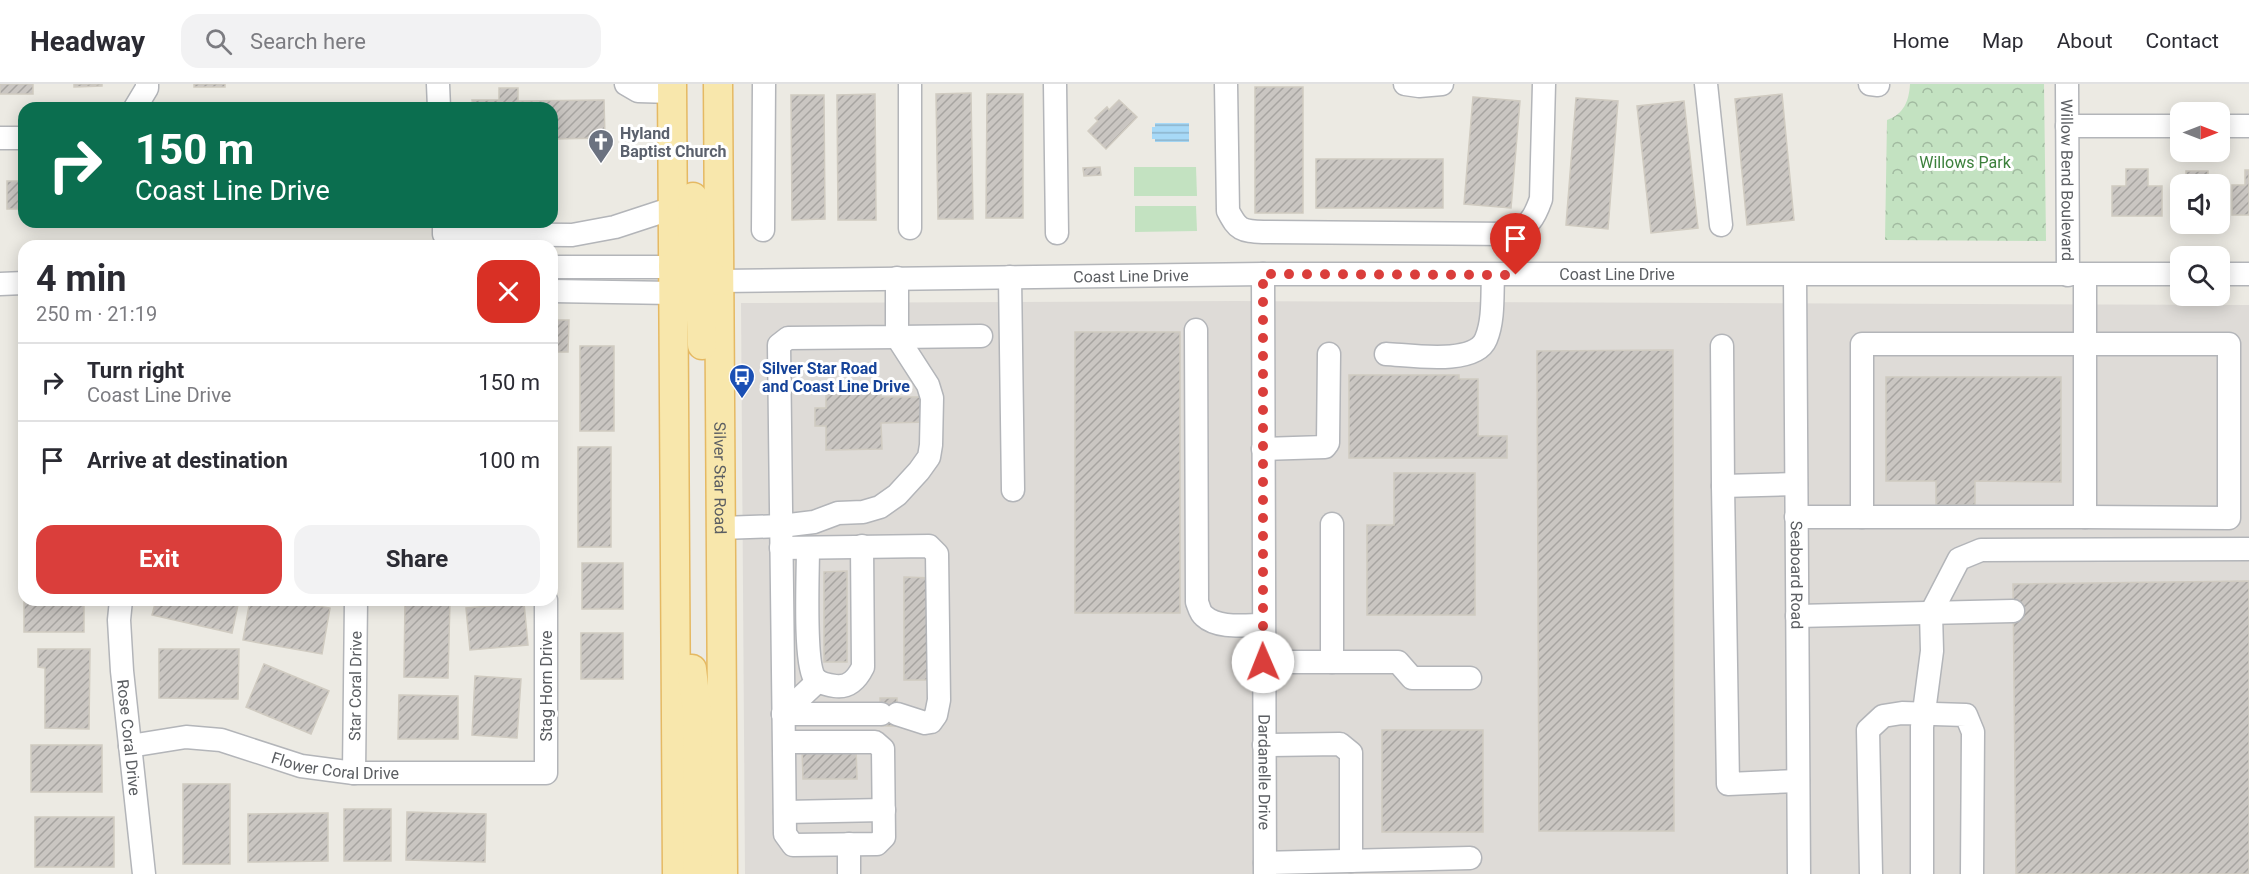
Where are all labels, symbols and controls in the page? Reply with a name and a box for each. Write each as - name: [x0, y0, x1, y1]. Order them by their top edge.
- search box: [181, 14, 601, 68]
- text: Headway: [30, 25, 145, 58]
- icon: search: [202, 25, 235, 58]
- text: Search here: [250, 29, 366, 54]
- text: Home: [1893, 29, 1949, 53]
- text: Map: [1982, 29, 2024, 53]
- text: About: [2057, 29, 2113, 53]
- text: Contact: [2146, 29, 2219, 53]
- street label: Willow Bend Boulevard: [2057, 99, 2077, 261]
- north arrow: [2170, 102, 2230, 162]
- map controls: [2170, 102, 2230, 306]
- place label: Hyland Baptist Church: [620, 124, 726, 161]
- text: 150 m: [135, 125, 254, 174]
- icon: right: [36, 126, 114, 204]
- church icon: Hyland Baptist Church: [586, 127, 616, 165]
- park label: Willows Park: [1919, 153, 2012, 172]
- button: sound: [2170, 174, 2230, 234]
- text: Coast Line Drive: [135, 175, 330, 207]
- pin: [1490, 213, 1541, 275]
- icon: arrive: [1499, 222, 1532, 255]
- button: search: [2170, 246, 2230, 306]
- text: 4 min: [36, 258, 127, 300]
- button: close: [477, 260, 540, 323]
- street label: Coast Line Drive: [1559, 265, 1675, 284]
- street label: Coast Line Drive: [1073, 266, 1189, 286]
- text: 250 m · 21:19: [36, 302, 157, 326]
- text: Turn right: [87, 358, 184, 383]
- place label: Silver Star Road and Coast Line Drive: [762, 359, 910, 396]
- bus stop icon: Silver Star Road and Coast Line Drive: [727, 362, 757, 400]
- icon: right: [36, 366, 69, 399]
- text: 150 m: [478, 370, 540, 395]
- text: Coast Line Drive: [87, 383, 231, 407]
- street label: Silver Star Road: [710, 422, 730, 534]
- icon: arrive: [36, 444, 69, 477]
- text: Arrive at destination: [87, 448, 288, 473]
- text: 100 m: [478, 448, 540, 473]
- street label: Seaboard Road: [1787, 521, 1806, 629]
- button: Exit: [36, 525, 282, 594]
- button: Share: [294, 525, 540, 594]
- street label: Stag Horn Drive: [537, 630, 556, 742]
- position arrow: [1231, 630, 1295, 694]
- street label: Star Coral Drive: [345, 631, 366, 741]
- street label: Rose Coral Drive: [113, 678, 144, 797]
- street label: Dardanelle Drive: [1254, 714, 1274, 830]
- street label: Flower Coral Drive: [269, 748, 399, 783]

